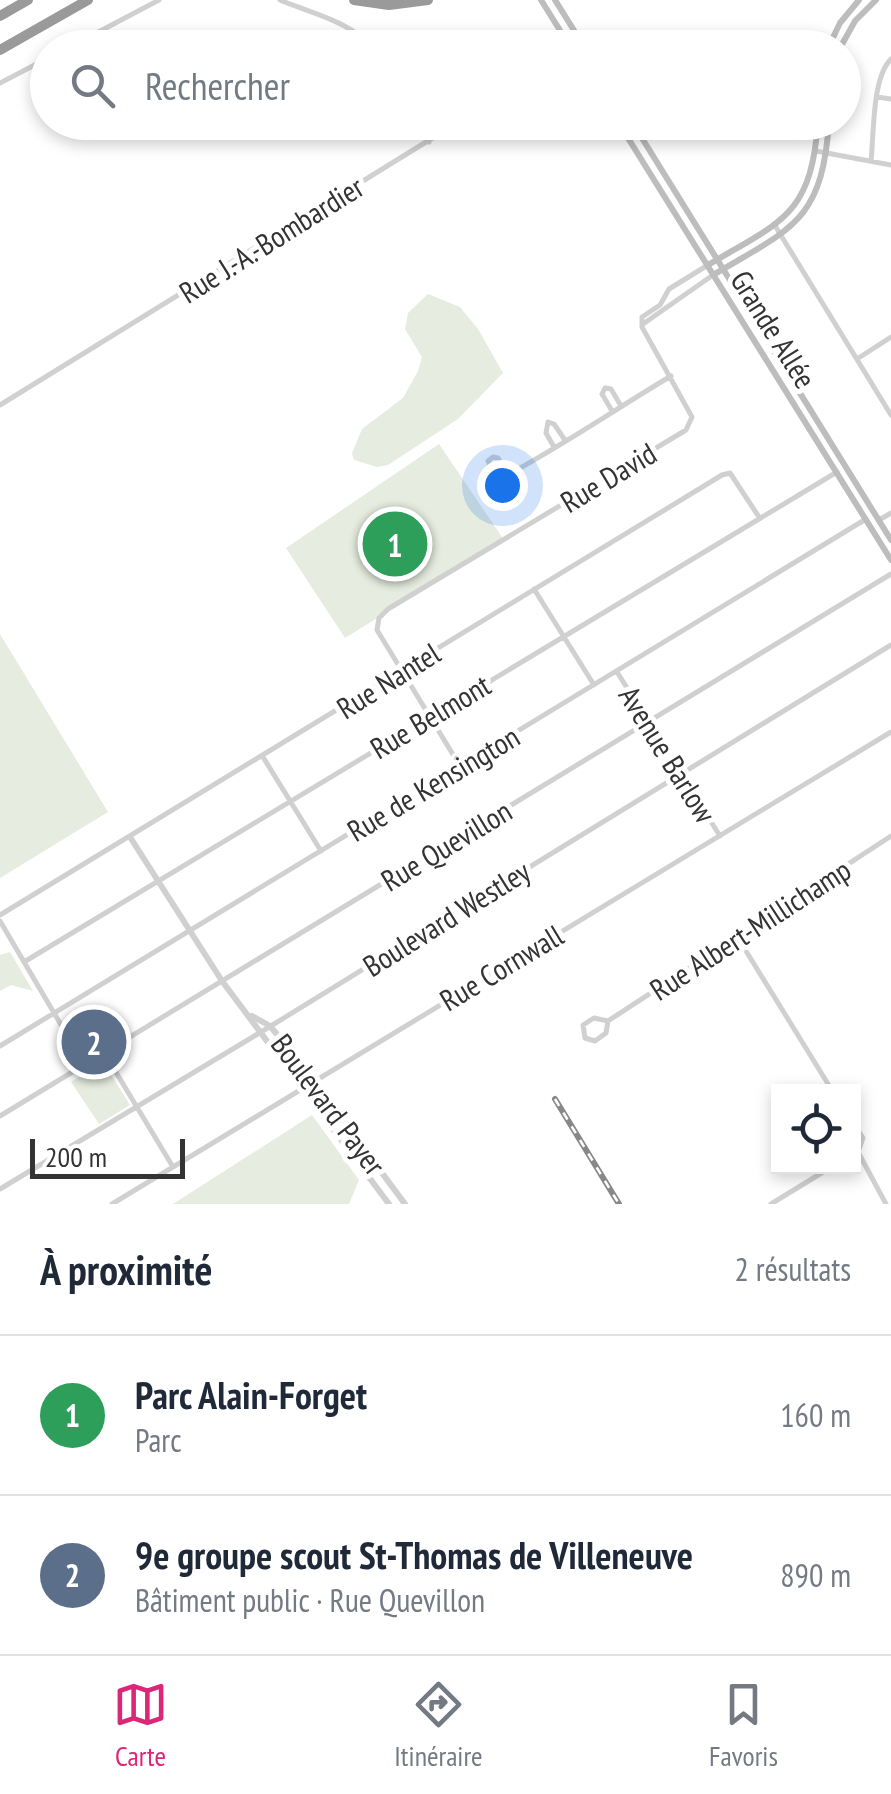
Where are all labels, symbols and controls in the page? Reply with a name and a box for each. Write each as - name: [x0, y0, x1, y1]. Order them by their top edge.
- search box: [30, 30, 861, 140]
- icon: search: [65, 58, 120, 113]
- text: Rechercher: [145, 61, 290, 110]
- street label: Rue J.-A.-Bombardier: [172, 166, 371, 311]
- street label: Grande Allée: [723, 263, 825, 395]
- street label: Rue David: [553, 433, 663, 521]
- your location: [477, 460, 528, 511]
- pin: 1: [362, 506, 428, 582]
- street label: Rue Nantel: [329, 633, 447, 727]
- street label: Rue Belmont: [363, 664, 498, 767]
- street label: Avenue Barlow: [611, 678, 725, 830]
- street label: Rue de Kensington: [340, 716, 526, 850]
- street label: Rue Quevillon: [373, 791, 519, 899]
- street label: Rue Albert-Millichamp: [642, 850, 858, 1008]
- street label: Boulevard Westley: [355, 851, 537, 985]
- street label: Rue Cornwall: [432, 915, 570, 1019]
- pin: 2: [62, 1004, 126, 1080]
- street label: Boulevard Payer: [263, 1026, 395, 1183]
- map controls: [771, 1084, 861, 1174]
- button: locate: [771, 1084, 861, 1174]
- scale bar: [30, 1134, 185, 1178]
- text: 200 m: [45, 1138, 107, 1175]
- text: À proximité: [40, 1242, 212, 1297]
- text: 2 résultats: [734, 1248, 851, 1290]
- text: Parc Alain-Forget: [135, 1370, 367, 1419]
- text: 1: [65, 1394, 80, 1436]
- text: 160 m: [780, 1394, 851, 1436]
- text: Parc: [135, 1419, 182, 1461]
- text: 9e groupe scout St-Thomas de Villeneuve: [135, 1530, 693, 1579]
- text: 2: [65, 1554, 80, 1596]
- text: 890 m: [780, 1554, 851, 1596]
- text: Bâtiment public · Rue Quevillon: [135, 1579, 485, 1621]
- tab: Carte: [113, 1677, 168, 1774]
- tab: Itinéraire: [394, 1677, 483, 1774]
- tab: Favoris: [709, 1677, 778, 1774]

